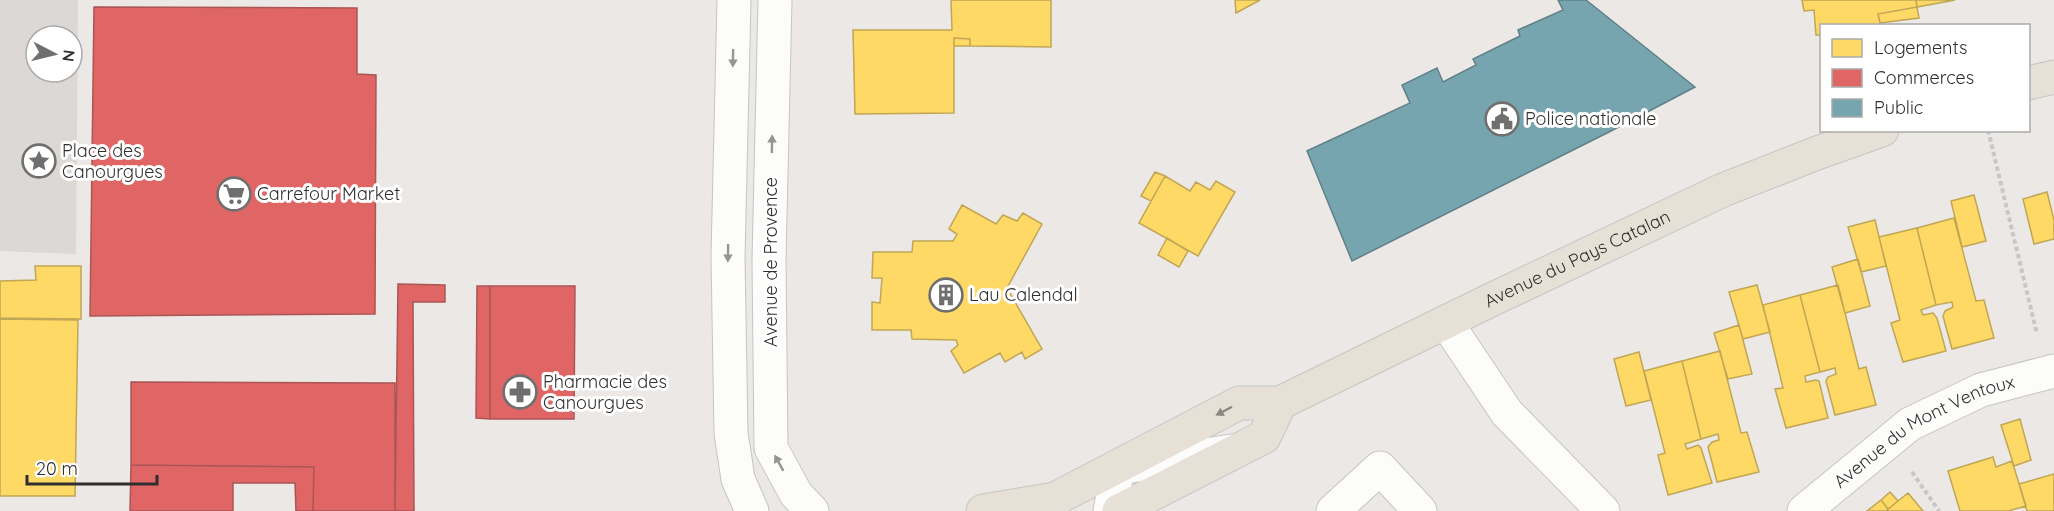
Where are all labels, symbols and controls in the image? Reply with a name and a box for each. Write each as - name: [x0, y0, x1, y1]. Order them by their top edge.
- north arrow: [24, 24, 84, 84]
- legend: [1820, 24, 2030, 132]
- text: Logements: [1874, 36, 1967, 59]
- text: N: [58, 49, 80, 63]
- one-way arrow: [728, 49, 738, 68]
- text: Commerces: [1874, 66, 1974, 89]
- text: Public: [1874, 96, 1923, 119]
- public building icon: Police nationale: [1484, 101, 1520, 137]
- place label: Police nationale: [1525, 107, 1656, 130]
- one-way arrow: [767, 135, 777, 154]
- place label: Place des Canourgues: [62, 139, 163, 183]
- place icon: Place des Canourgues: [21, 143, 57, 179]
- supermarket icon: Carrefour Market: [216, 176, 252, 212]
- street label: Avenue de Provence: [759, 177, 782, 347]
- place label: Carrefour Market: [257, 182, 400, 205]
- street label: Avenue du Pays Catalan: [1480, 205, 1674, 312]
- one-way arrow: [723, 244, 733, 263]
- building icon: Lau Calendal: [928, 277, 964, 313]
- place label: Lau Calendal: [969, 283, 1078, 306]
- place label: Pharmacie des Canourgues: [543, 370, 667, 414]
- street label: Avenue du Mont Ventoux: [1829, 370, 2017, 493]
- pharmacy icon: Pharmacie des Canourgues: [502, 374, 538, 410]
- one-way arrow: [1215, 406, 1232, 416]
- scale bar: [27, 448, 158, 486]
- one-way arrow: [774, 454, 784, 471]
- text: 20 m: [36, 457, 78, 480]

